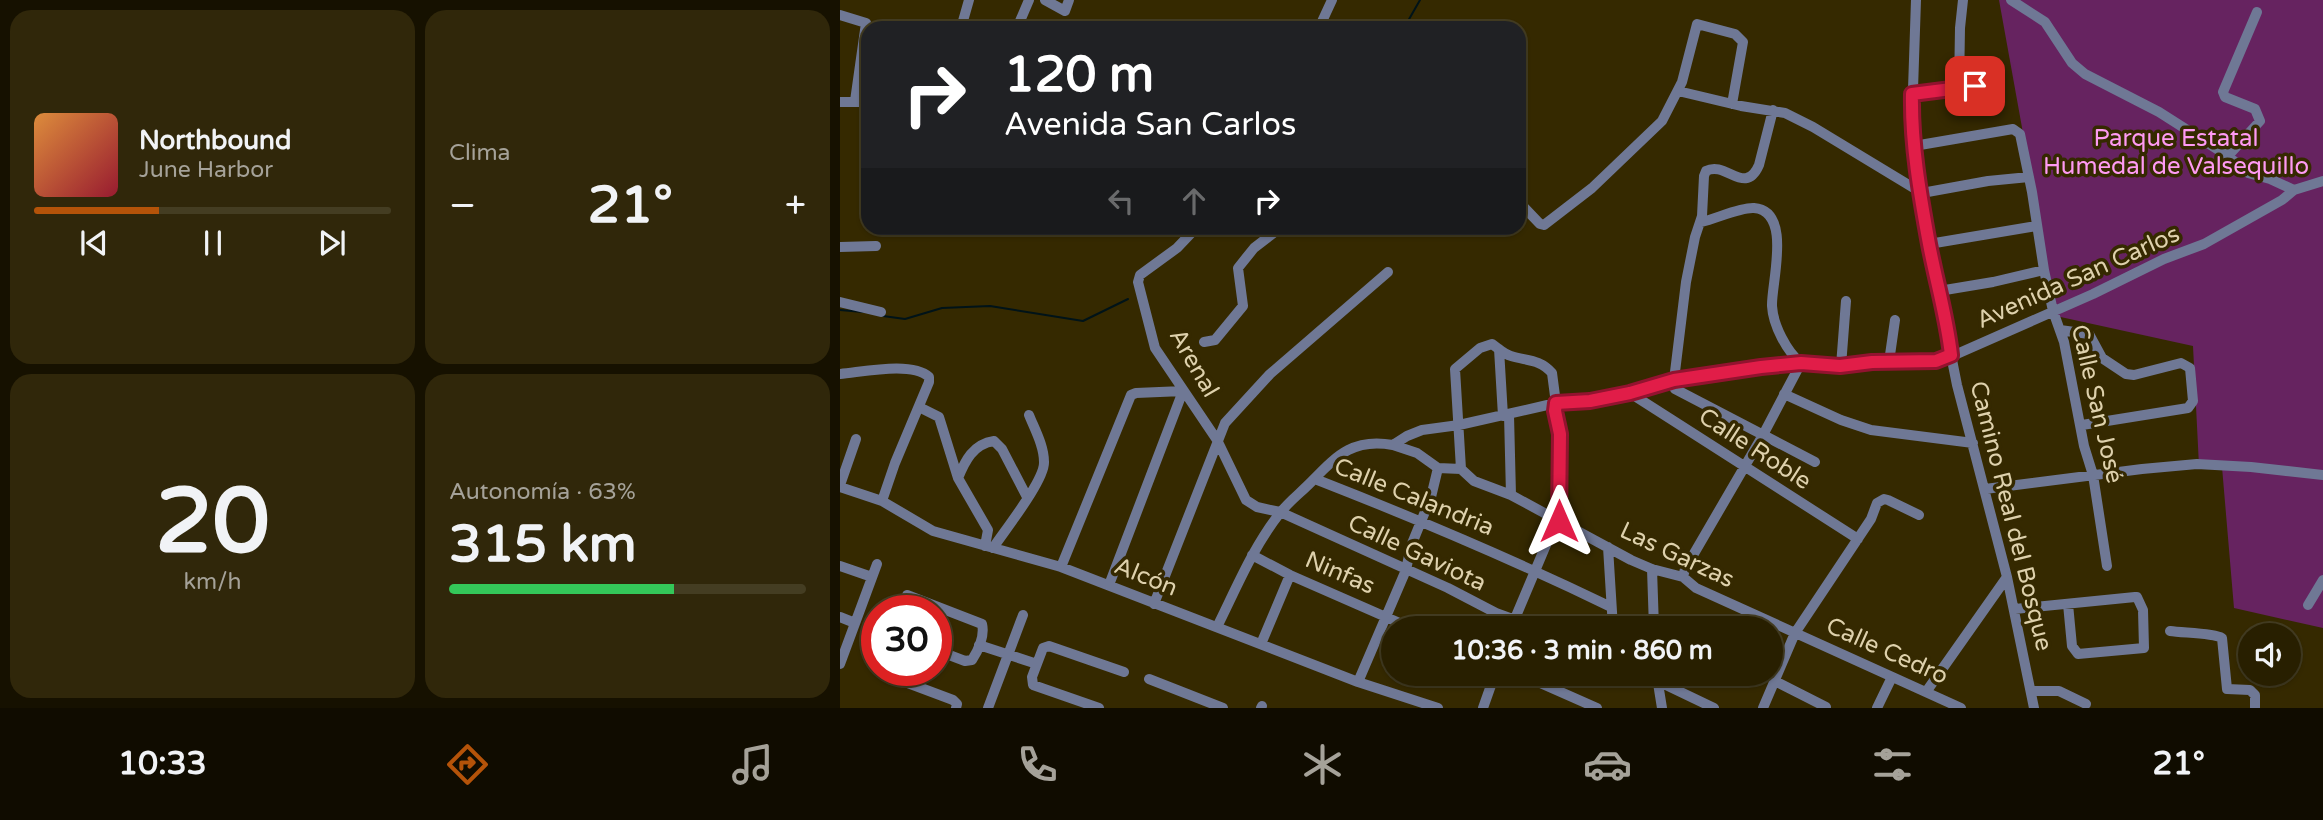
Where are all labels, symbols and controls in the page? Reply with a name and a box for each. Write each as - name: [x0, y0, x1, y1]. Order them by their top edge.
- text: 120 m: [1004, 46, 1154, 105]
- icon: right: [889, 49, 980, 140]
- pin: [1945, 56, 2005, 116]
- icon: arrive: [1956, 67, 1994, 105]
- text: Avenida San Carlos: [1004, 106, 1296, 144]
- park label: Parque Estatal Humedal de Valsequillo: [2043, 124, 2309, 181]
- text: Northbound: [139, 125, 291, 156]
- text: Clima: [449, 139, 510, 167]
- text: June Harbor: [139, 156, 273, 184]
- text: 21°: [588, 174, 673, 237]
- icon: left: [1102, 182, 1140, 220]
- icon: ahead: [1175, 182, 1213, 220]
- icon: right: [1248, 182, 1286, 220]
- text: −: [449, 183, 476, 229]
- text: +: [785, 183, 806, 229]
- street label: Avenida San Carlos: [1972, 219, 2184, 335]
- icon: previous: [75, 224, 113, 262]
- icon: pause: [194, 224, 232, 262]
- icon: next: [313, 224, 351, 262]
- street label: Calle San José: [2065, 322, 2129, 486]
- street label: Arenal: [1163, 324, 1225, 402]
- street label: Camino Real del Bosque: [1963, 378, 2059, 654]
- street label: Calle Roble: [1693, 402, 1817, 496]
- street label: Calle Calandria: [1330, 452, 1498, 542]
- text: 20: [155, 467, 270, 577]
- text: Autonomía · 63%: [449, 478, 636, 506]
- position arrow: [1522, 484, 1596, 558]
- street label: Calle Gaviota: [1343, 508, 1491, 598]
- text: 315 km: [449, 513, 637, 576]
- street label: Las Garzas: [1615, 516, 1739, 594]
- street label: Ninfas: [1301, 545, 1379, 601]
- street label: Alcón: [1110, 551, 1182, 603]
- text: km/h: [184, 568, 241, 596]
- speed limit sign: 30: [861, 595, 952, 686]
- street label: Calle Cedro: [1822, 611, 1952, 691]
- map controls: [2238, 623, 2301, 686]
- button: sound: [2238, 623, 2301, 686]
- text: 10:36 · 3 min · 860 m: [1451, 635, 1713, 666]
- icon: directions: [443, 740, 492, 789]
- icon: music: [728, 740, 777, 789]
- icon: phone: [1013, 740, 1062, 789]
- icon: climate: [1298, 740, 1347, 789]
- icon: car: [1583, 740, 1632, 789]
- icon: filters: [1868, 740, 1917, 789]
- text: 10:33: [118, 745, 207, 783]
- text: 21°: [2153, 745, 2205, 783]

